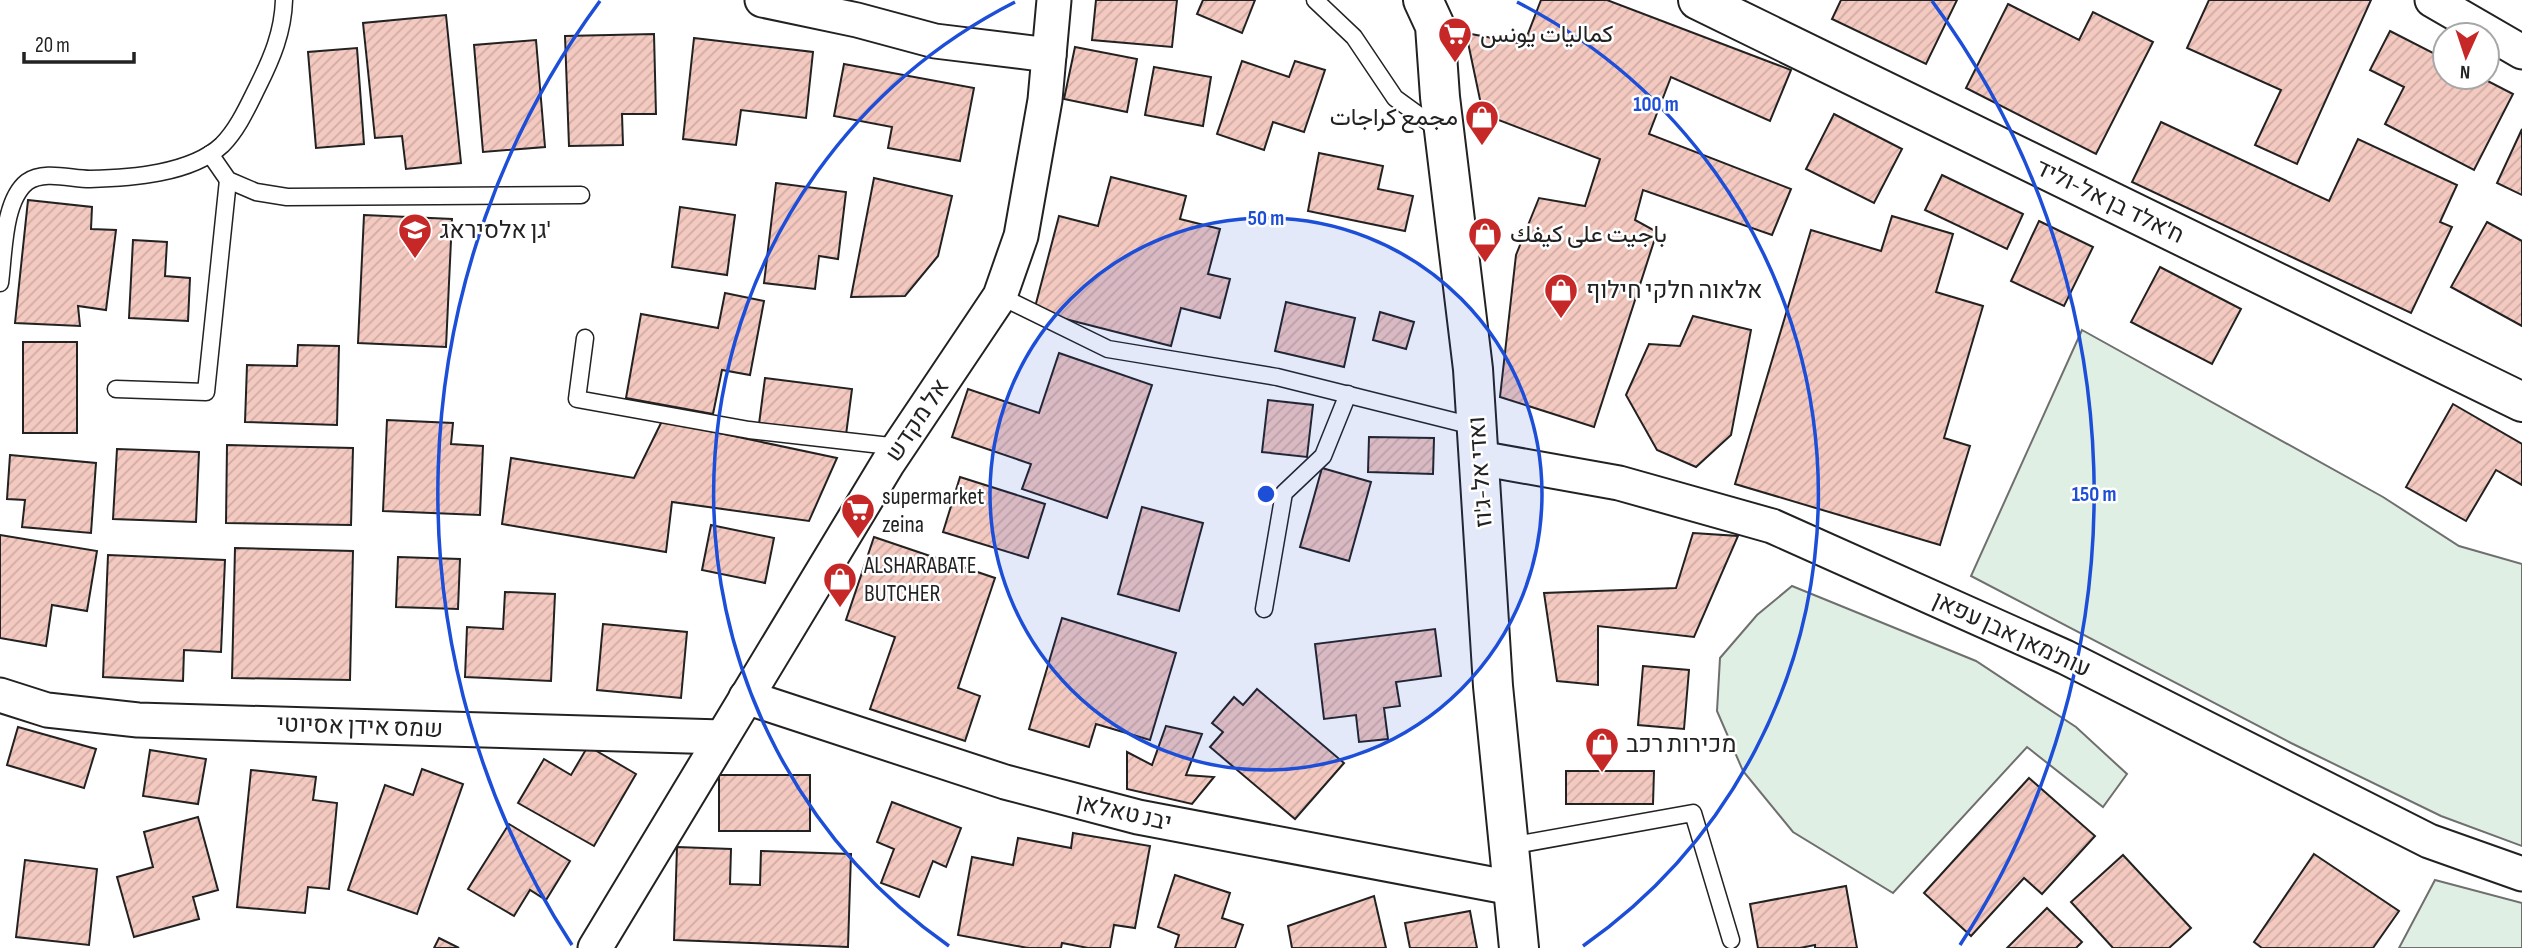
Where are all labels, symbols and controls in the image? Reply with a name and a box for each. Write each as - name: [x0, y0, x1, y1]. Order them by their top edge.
- supermarket icon: كماليات يونس: [1436, 15, 1474, 64]
- place label: كماليات يونس: [1480, 20, 1613, 49]
- scale bar: [24, 21, 135, 65]
- north arrow: [2431, 21, 2501, 91]
- text: 20 m: [35, 33, 70, 58]
- text: N: [2460, 60, 2471, 83]
- text: 100 m: [1633, 92, 1679, 117]
- shop icon: مجمع كراجات: [1463, 98, 1501, 147]
- place label: مجمع كراجات: [1330, 103, 1458, 134]
- street label: ח'אלד בן אל-וליד: [2031, 153, 2189, 250]
- text: 50 m: [1248, 206, 1284, 231]
- school or university icon: גן אלסיראג': [396, 211, 434, 260]
- shop icon: باجيت على كيفك: [1466, 215, 1504, 264]
- place label: גן אלסיראג': [440, 216, 551, 245]
- place label: باجيت على كيفك: [1510, 220, 1667, 249]
- shop icon: אלאוה חלקי חילוף: [1542, 271, 1580, 320]
- place label: אלאוה חלקי חילוף: [1586, 276, 1762, 305]
- street label: אל מקדש: [879, 374, 956, 467]
- street label: ואדי אל-ג'וז: [1462, 415, 1499, 528]
- place label: supermarket zeina: [882, 482, 984, 539]
- centre of rings: [1254, 482, 1278, 506]
- text: 150 m: [2072, 482, 2116, 507]
- supermarket icon: supermarket zeina: [839, 491, 877, 540]
- place label: ALSHARABATE BUTCHER: [863, 551, 977, 608]
- shop icon: ALSHARABATE BUTCHER: [821, 560, 859, 609]
- street label: עות'מאן אבן עפאן: [1928, 585, 2095, 684]
- street label: שמס אידן אסיוטי: [276, 709, 444, 744]
- shop icon: מכירות רכב: [1583, 725, 1621, 774]
- place label: מכירות רכב: [1626, 730, 1736, 759]
- street label: יבנ טאלאן: [1073, 787, 1175, 838]

